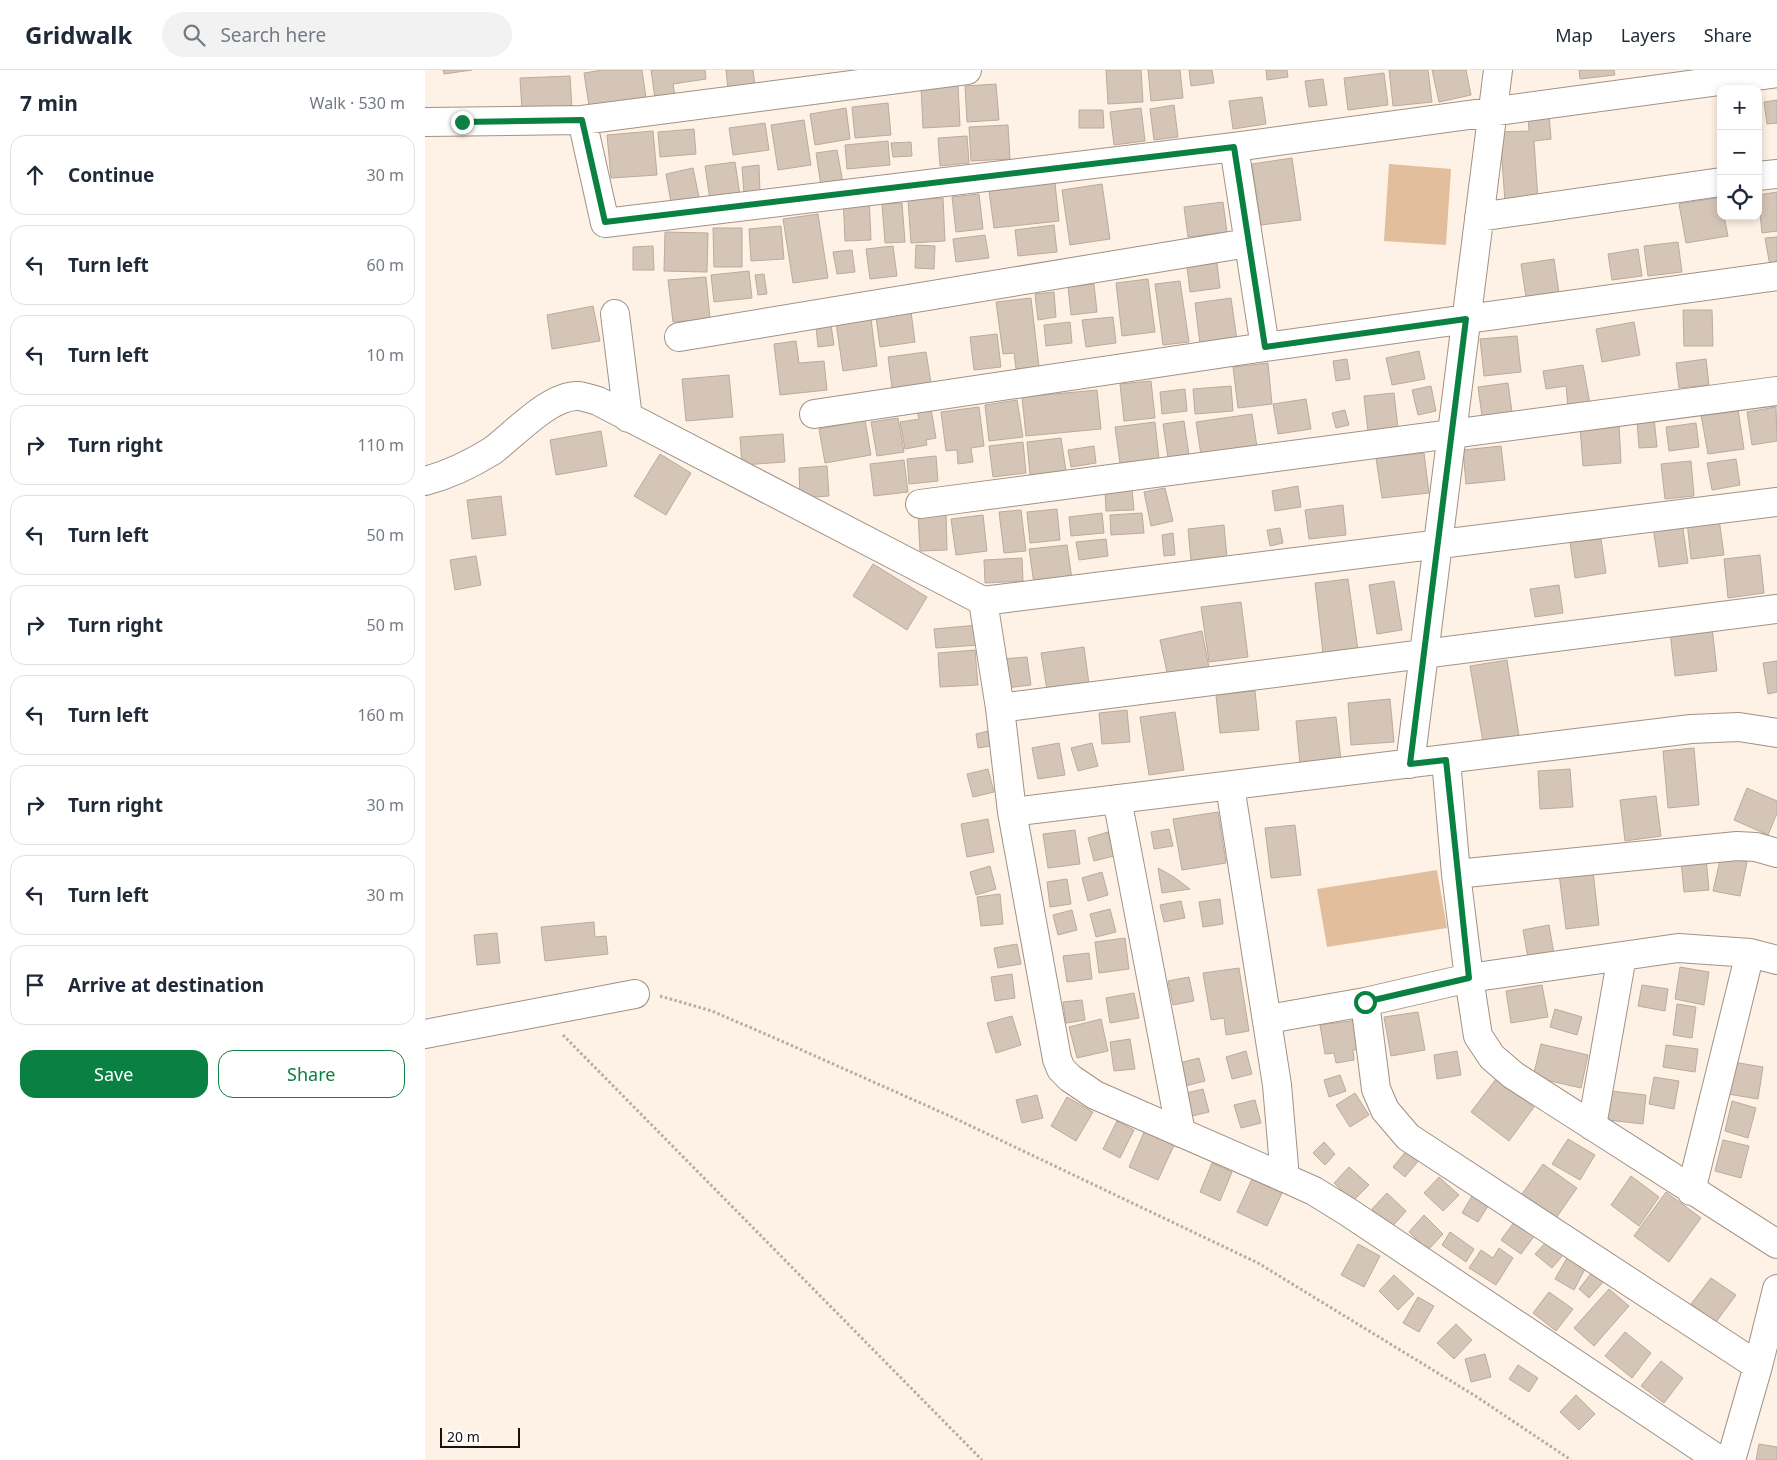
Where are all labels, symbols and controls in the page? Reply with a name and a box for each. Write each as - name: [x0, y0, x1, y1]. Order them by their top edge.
- search box: [162, 12, 512, 57]
- text: Gridwalk: [25, 18, 132, 51]
- icon: search: [180, 21, 208, 49]
- text: Search here: [220, 22, 326, 48]
- text: Map: [1555, 23, 1593, 47]
- text: Layers: [1621, 23, 1676, 47]
- text: Share: [1704, 23, 1752, 47]
- map controls: [1717, 85, 1762, 220]
- button: +: [1717, 85, 1762, 130]
- text: 7 min: [20, 89, 78, 117]
- text: Walk · 530 m: [310, 92, 405, 114]
- route end: [451, 111, 474, 134]
- button: −: [1717, 130, 1762, 175]
- icon: ahead: [21, 161, 49, 189]
- text: Continue: [68, 162, 154, 188]
- text: 30 m: [367, 164, 404, 186]
- button: locate: [1717, 175, 1762, 220]
- icon: left: [21, 251, 49, 279]
- text: Turn left: [68, 252, 149, 278]
- text: 60 m: [367, 254, 404, 276]
- icon: left: [21, 341, 49, 369]
- text: Turn left: [68, 342, 149, 368]
- text: 10 m: [367, 344, 404, 366]
- icon: right: [21, 431, 49, 459]
- text: Turn right: [68, 432, 163, 458]
- text: 110 m: [357, 434, 404, 456]
- icon: left: [21, 521, 49, 549]
- text: Turn left: [68, 522, 149, 548]
- text: 50 m: [367, 524, 404, 546]
- icon: right: [21, 611, 49, 639]
- text: Turn right: [68, 612, 163, 638]
- text: 50 m: [367, 614, 404, 636]
- icon: left: [21, 701, 49, 729]
- text: Turn left: [68, 702, 149, 728]
- text: 160 m: [357, 704, 404, 726]
- icon: right: [21, 791, 49, 819]
- text: Turn right: [68, 792, 163, 818]
- text: 30 m: [367, 794, 404, 816]
- icon: left: [21, 881, 49, 909]
- text: Turn left: [68, 882, 149, 908]
- text: 30 m: [367, 884, 404, 906]
- icon: arrive: [21, 971, 49, 999]
- text: Arrive at destination: [68, 972, 264, 998]
- route start: [1354, 991, 1377, 1014]
- button: Save: [20, 1050, 208, 1098]
- button: Share: [218, 1050, 405, 1098]
- scale bar: [440, 1425, 520, 1448]
- text: 20 m: [447, 1427, 480, 1446]

